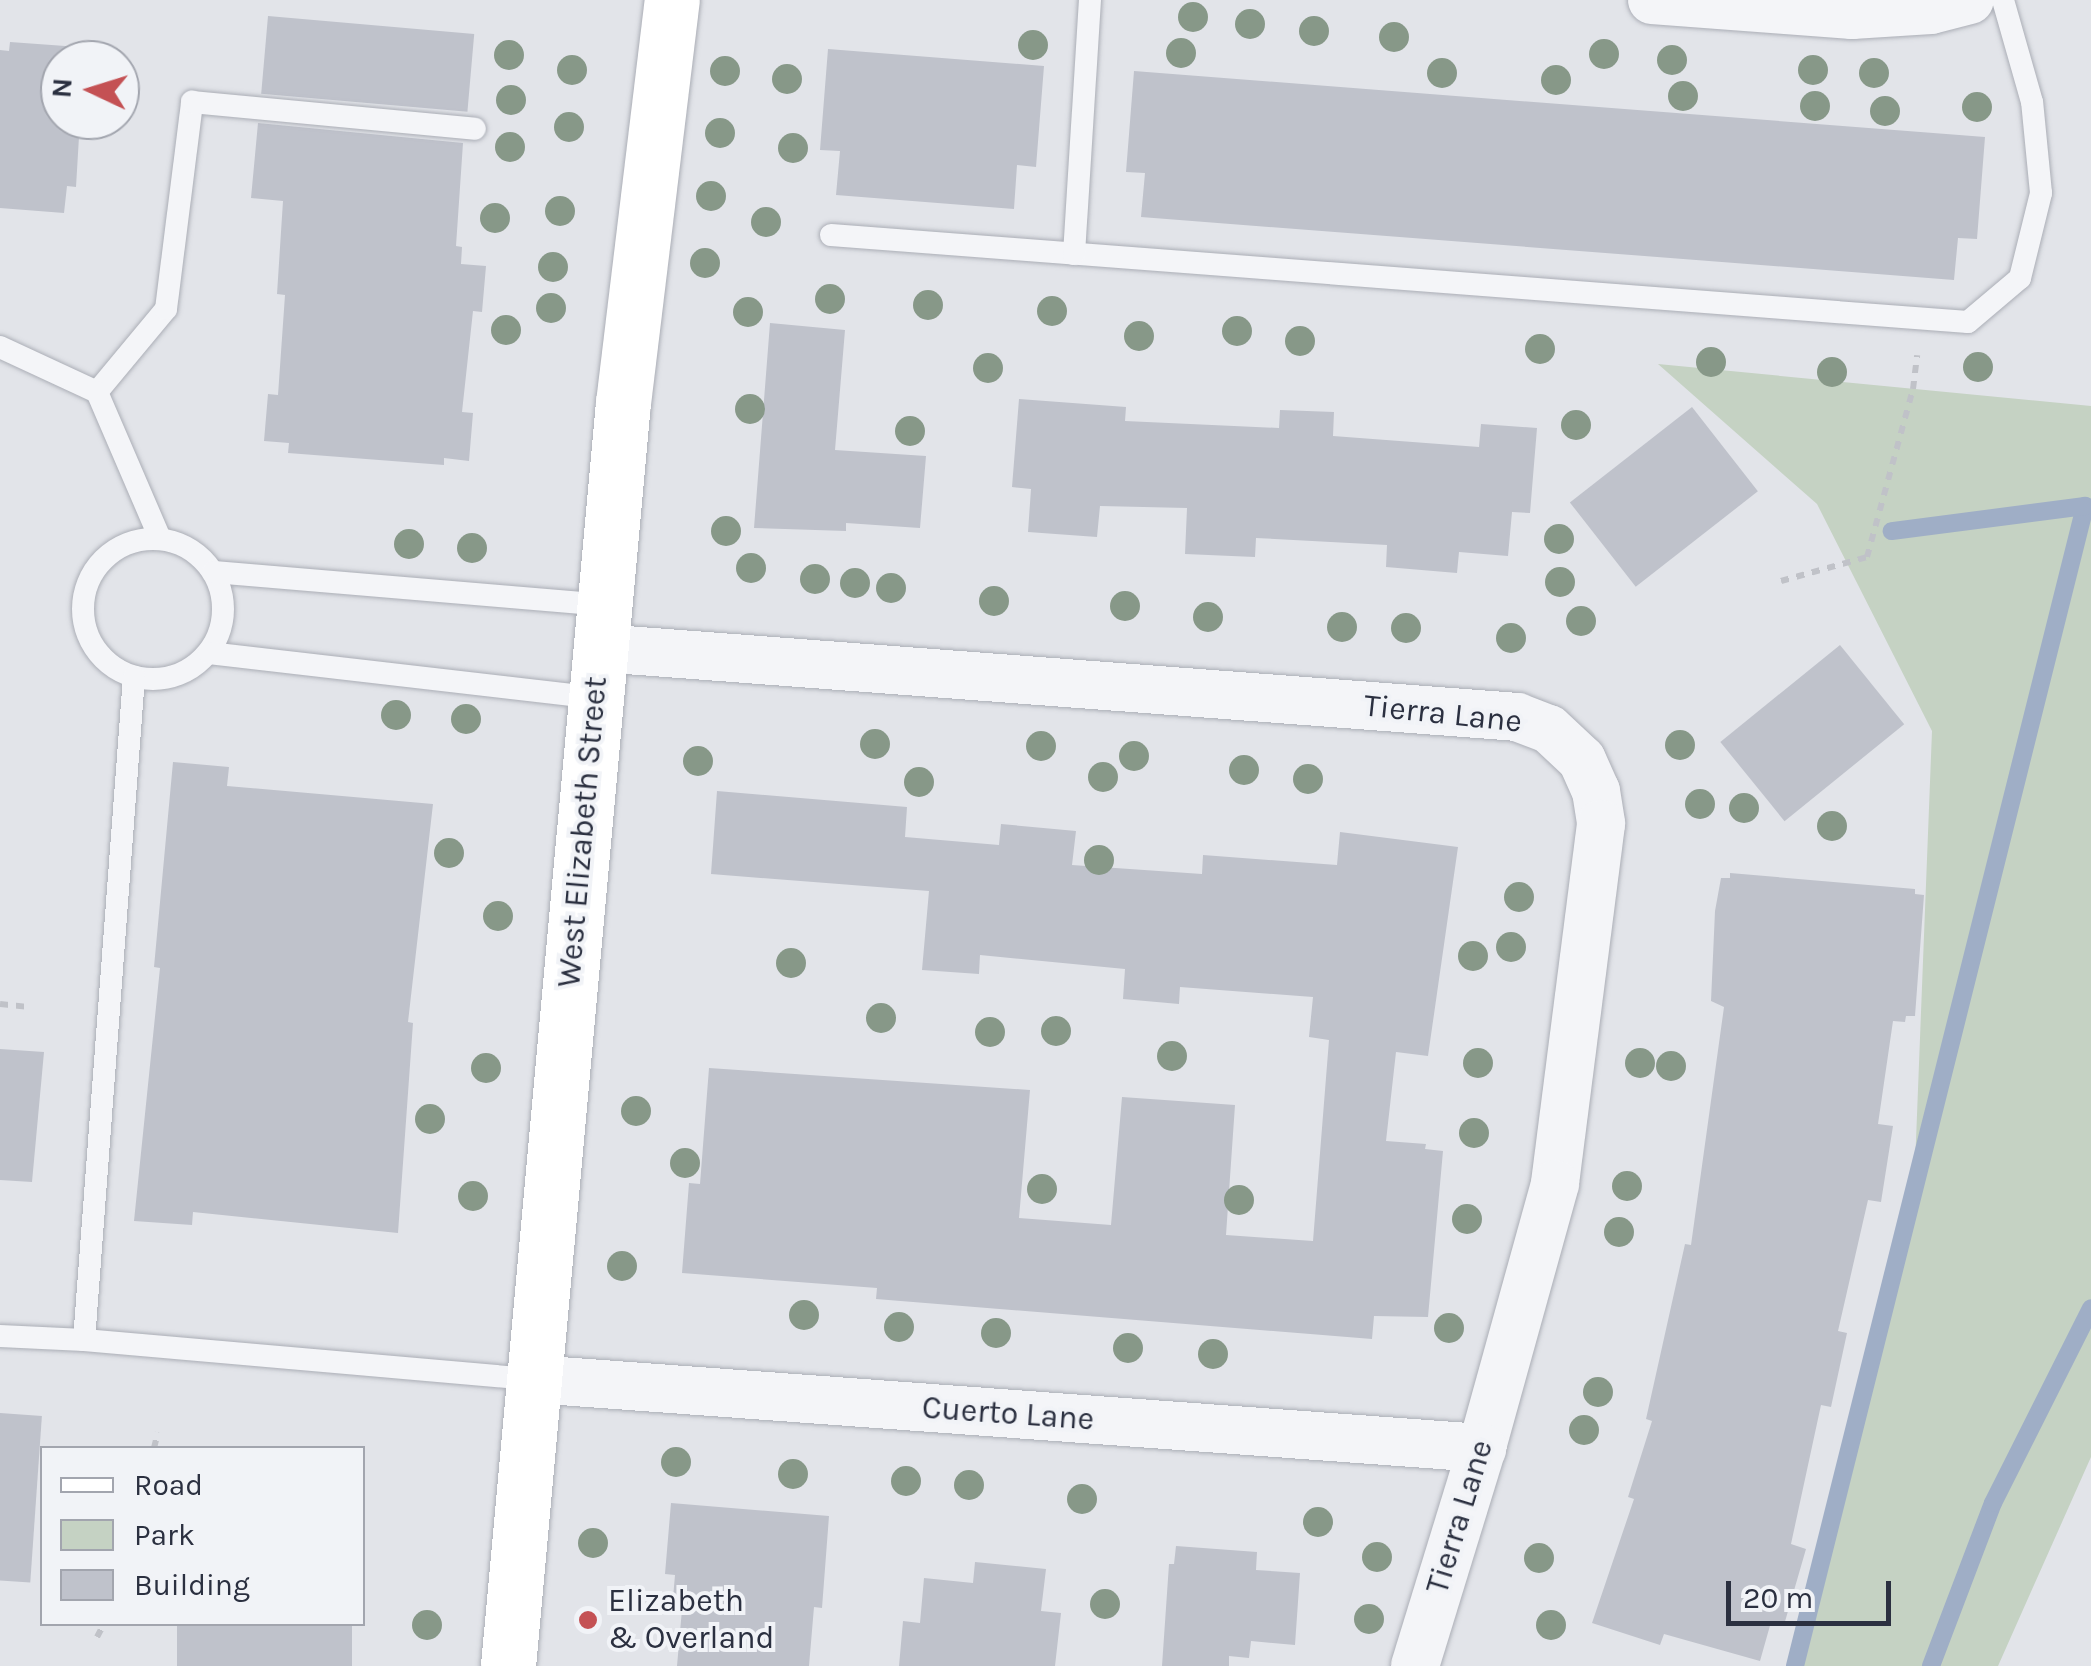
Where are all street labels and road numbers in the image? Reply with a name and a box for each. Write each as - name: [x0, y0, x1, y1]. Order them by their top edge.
- street label: West Elizabeth Street: [550, 675, 616, 989]
- street label: Tierra Lane: [1362, 687, 1524, 741]
- street label: Cuerto Lane: [921, 1389, 1095, 1439]
- street label: Tierra Lane: [1418, 1436, 1502, 1598]

